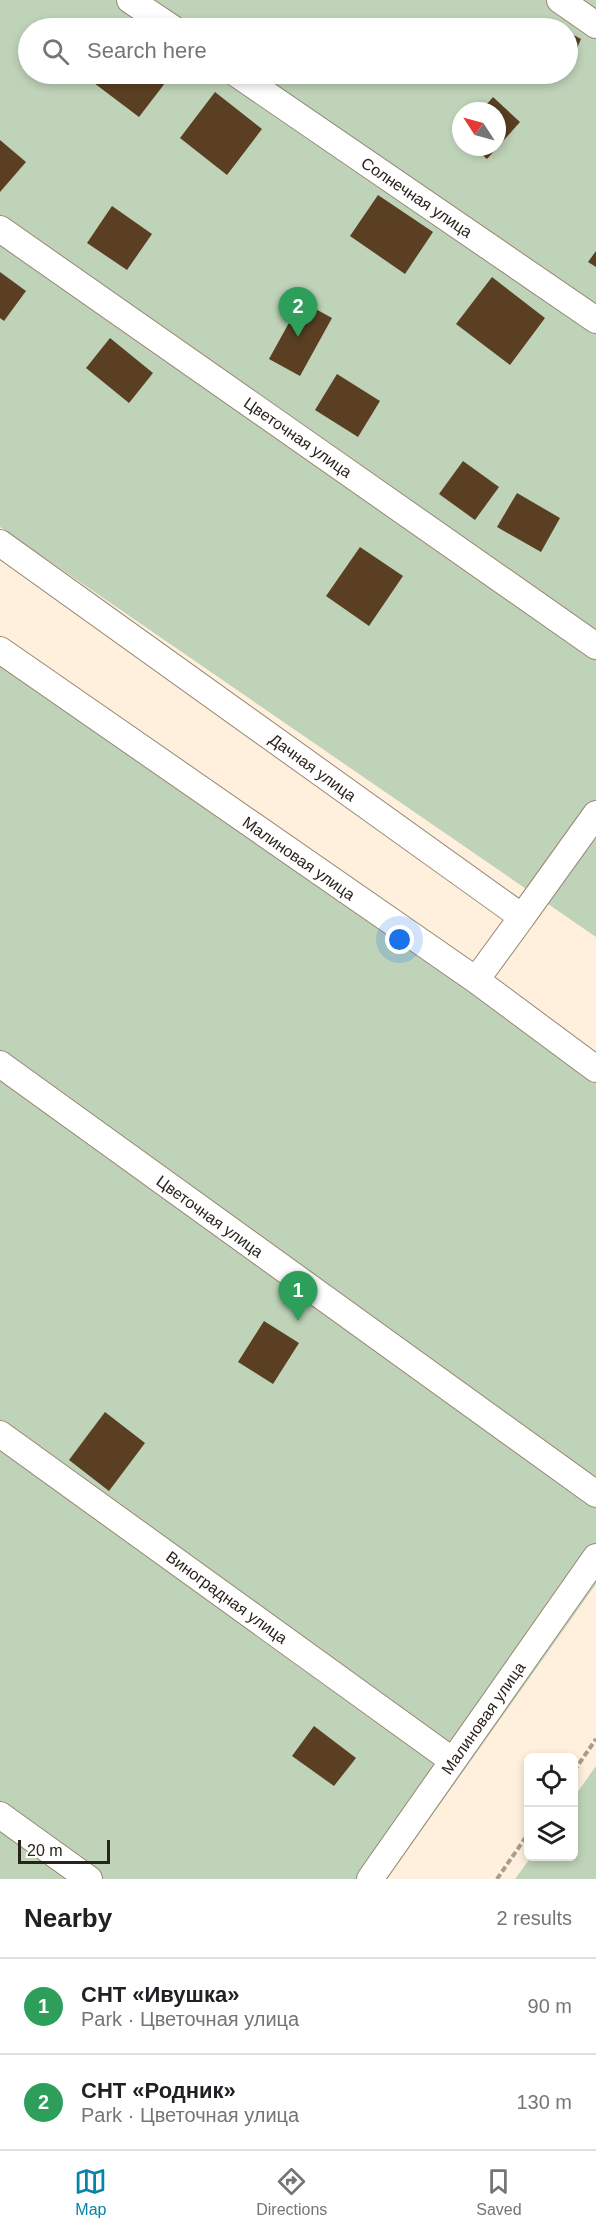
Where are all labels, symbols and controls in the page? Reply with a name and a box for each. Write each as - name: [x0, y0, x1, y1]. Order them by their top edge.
- search box: [18, 18, 578, 84]
- icon: search: [39, 35, 72, 68]
- text: Search here: [87, 38, 207, 63]
- north arrow: [452, 102, 506, 156]
- street label: Солнечная улица: [358, 154, 475, 241]
- pin: 2: [278, 288, 318, 337]
- street label: Цветочная улица: [241, 394, 355, 481]
- street label: Дачная улица: [266, 730, 359, 804]
- street label: Малиновая улица: [239, 813, 358, 903]
- your location: [385, 925, 414, 954]
- street label: Цветочная улица: [153, 1172, 266, 1261]
- pin: 1: [278, 1272, 318, 1321]
- street label: Виноградная улица: [163, 1548, 290, 1647]
- street label: Малиновая улица: [438, 1659, 528, 1778]
- map controls: [524, 1753, 578, 1861]
- button: locate: [524, 1753, 578, 1807]
- button: layers: [524, 1807, 578, 1861]
- scale bar: [18, 1837, 110, 1864]
- text: 20 m: [27, 1842, 63, 1859]
- text: Nearby: [24, 1903, 112, 1933]
- text: 2 results: [496, 1907, 572, 1929]
- text: СНТ «Ивушка»: [81, 1982, 239, 2007]
- text: 1: [38, 1995, 49, 2017]
- text: 90 m: [528, 1995, 572, 2017]
- text: Park · Цветочная улица: [81, 2008, 299, 2030]
- text: СНТ «Родник»: [81, 2078, 236, 2103]
- text: 2: [38, 2091, 49, 2113]
- text: 130 m: [516, 2091, 572, 2113]
- text: Park · Цветочная улица: [81, 2104, 299, 2126]
- tab: Map: [74, 2165, 107, 2219]
- tab: Directions: [256, 2165, 327, 2219]
- tab: Saved: [476, 2165, 522, 2219]

